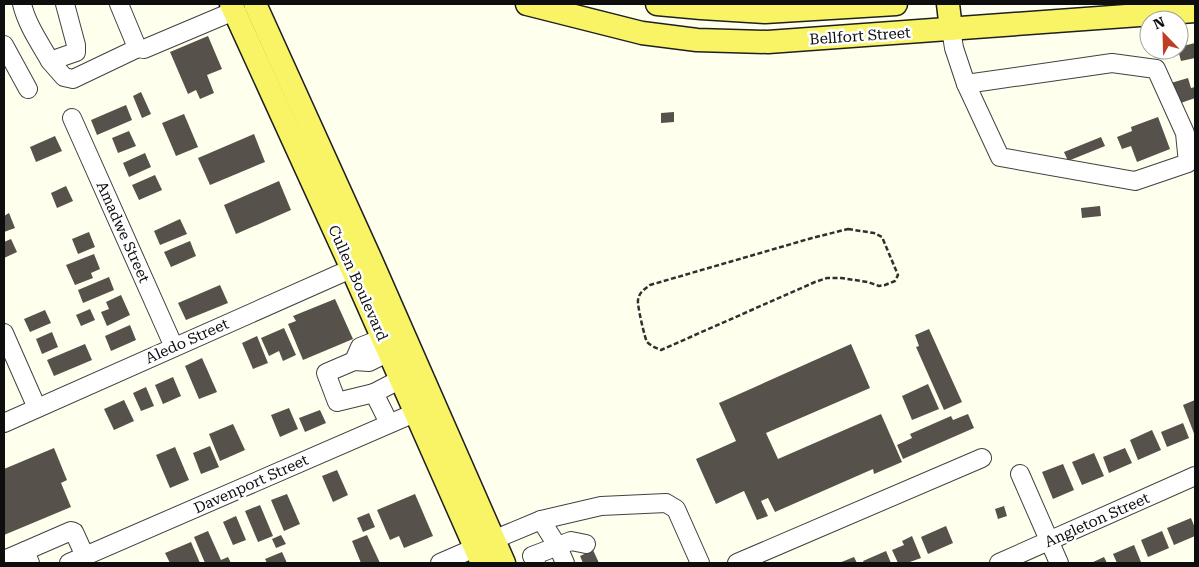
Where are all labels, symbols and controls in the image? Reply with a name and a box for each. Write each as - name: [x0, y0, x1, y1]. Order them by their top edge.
- north arrow: [1139, 10, 1189, 60]
- text: N: [1151, 13, 1167, 33]
- street label: Bellfort Street: [809, 23, 912, 49]
- street label: Amadwe Street: [93, 179, 154, 286]
- street label: Cullen Boulevard: [324, 222, 392, 344]
- street label: Aledo Street: [143, 314, 232, 367]
- street label: Davenport Street: [191, 451, 311, 517]
- street label: Angleton Street: [1042, 489, 1153, 551]

